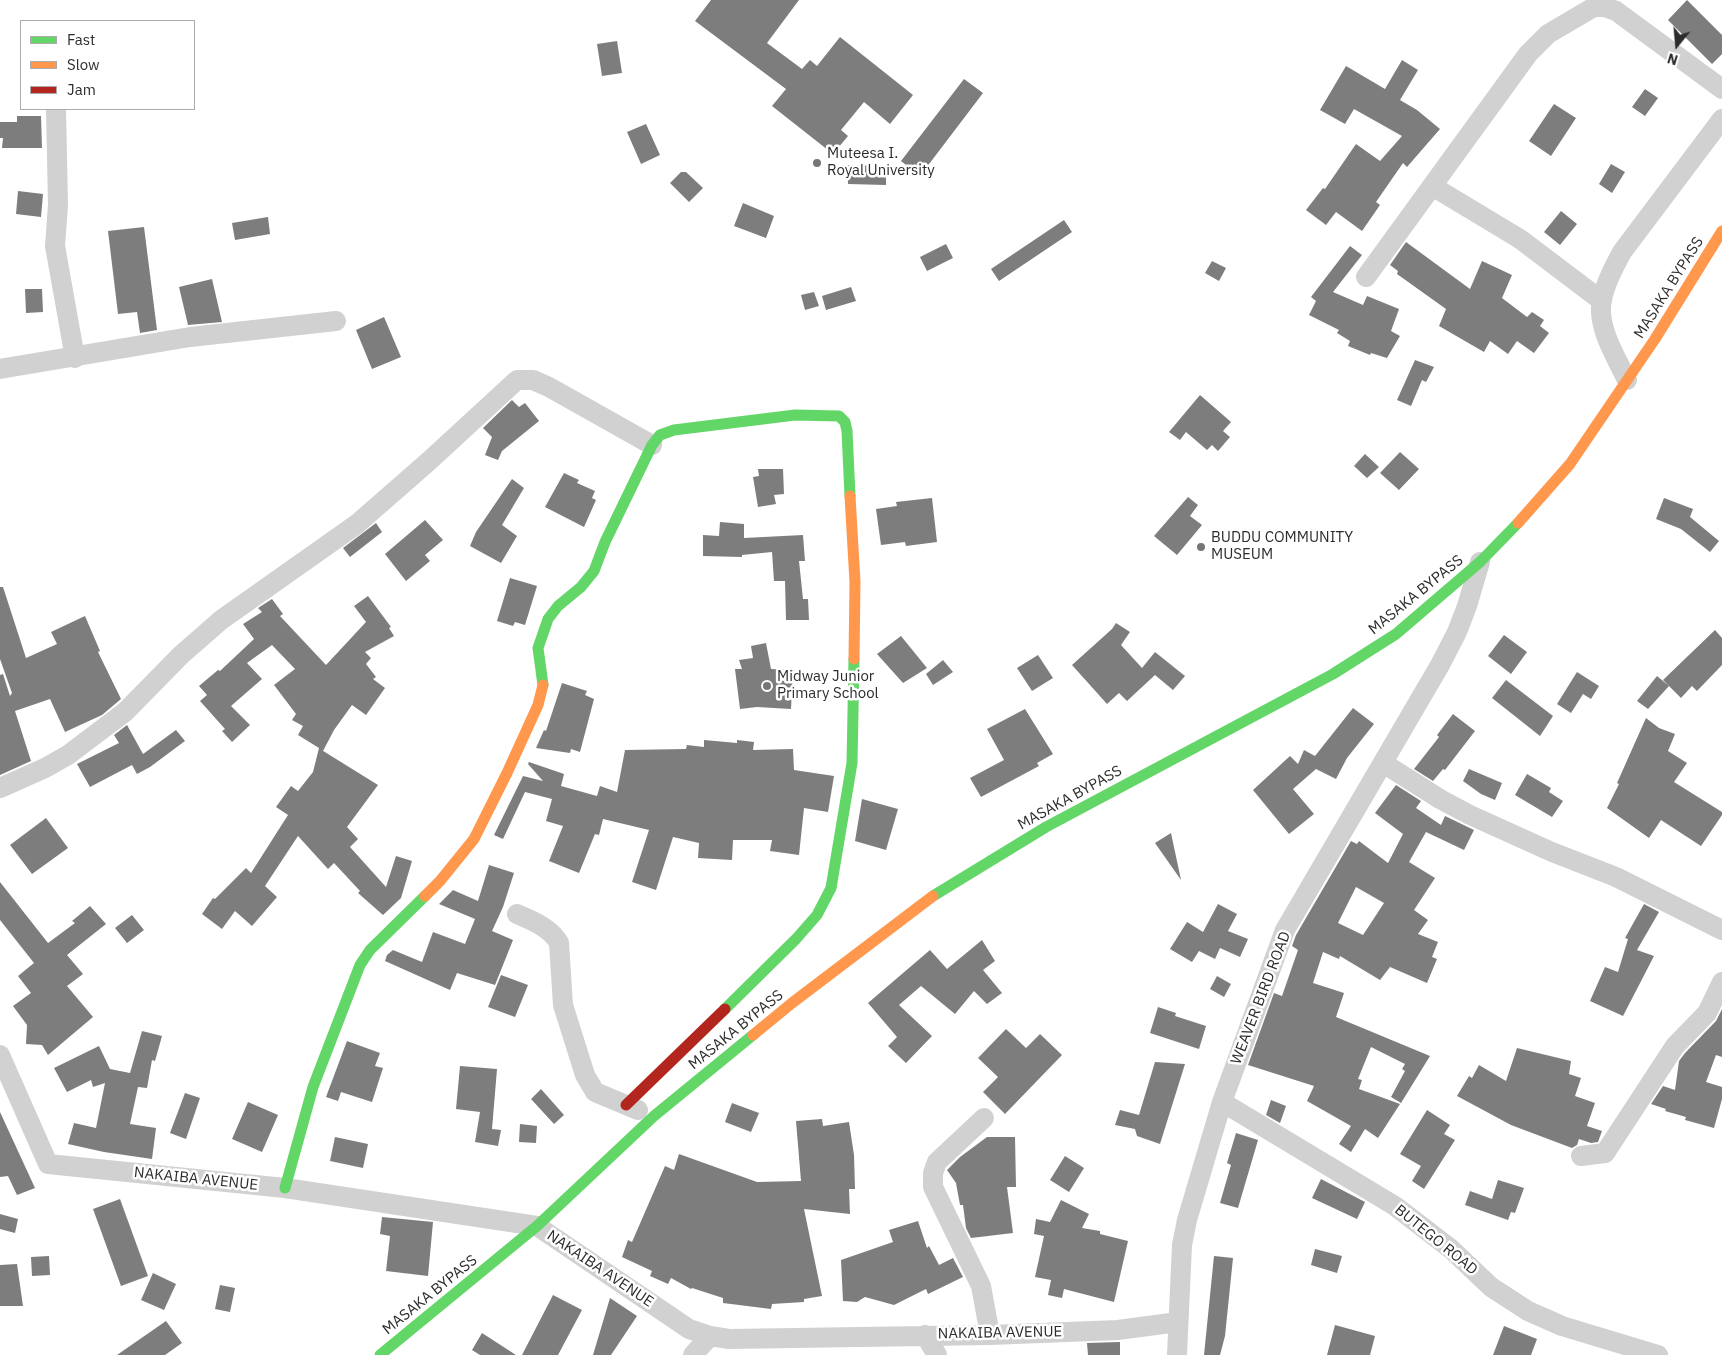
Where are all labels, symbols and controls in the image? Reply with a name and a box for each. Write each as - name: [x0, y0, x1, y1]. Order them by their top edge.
- legend: [20, 20, 195, 110]
- north arrow: [1652, 20, 1702, 70]
- text: Fast: [67, 30, 95, 49]
- text: N: [1665, 49, 1680, 69]
- text: Slow: [67, 55, 100, 74]
- text: Jam: [67, 80, 96, 99]
- place label: Muteesa I. Royal University: [827, 145, 935, 180]
- marker: Muteesa I. Royal University: [811, 157, 823, 169]
- street label: MASAKA BYPASS: [1631, 234, 1707, 342]
- place label: BUDDU COMMUNITY MUSEUM: [1211, 529, 1353, 564]
- marker: BUDDU COMMUNITY MUSEUM: [1195, 541, 1207, 553]
- street label: MASAKA BYPASS: [1365, 551, 1467, 639]
- place label: Midway Junior Primary School: [777, 668, 879, 703]
- marker: Midway Junior Primary School: [761, 680, 773, 692]
- street label: MASAKA BYPASS: [1015, 762, 1125, 834]
- street label: WEAVER BIRD ROAD: [1227, 929, 1295, 1067]
- street label: MASAKA BYPASS: [685, 986, 787, 1074]
- street label: NAKAIBA AVENUE: [133, 1164, 259, 1194]
- street label: BUTEGO ROAD: [1391, 1201, 1481, 1279]
- street label: NAKAIBA AVENUE: [543, 1227, 657, 1311]
- street label: MASAKA BYPASS: [379, 1251, 481, 1339]
- street label: NAKAIBA AVENUE: [938, 1323, 1062, 1343]

